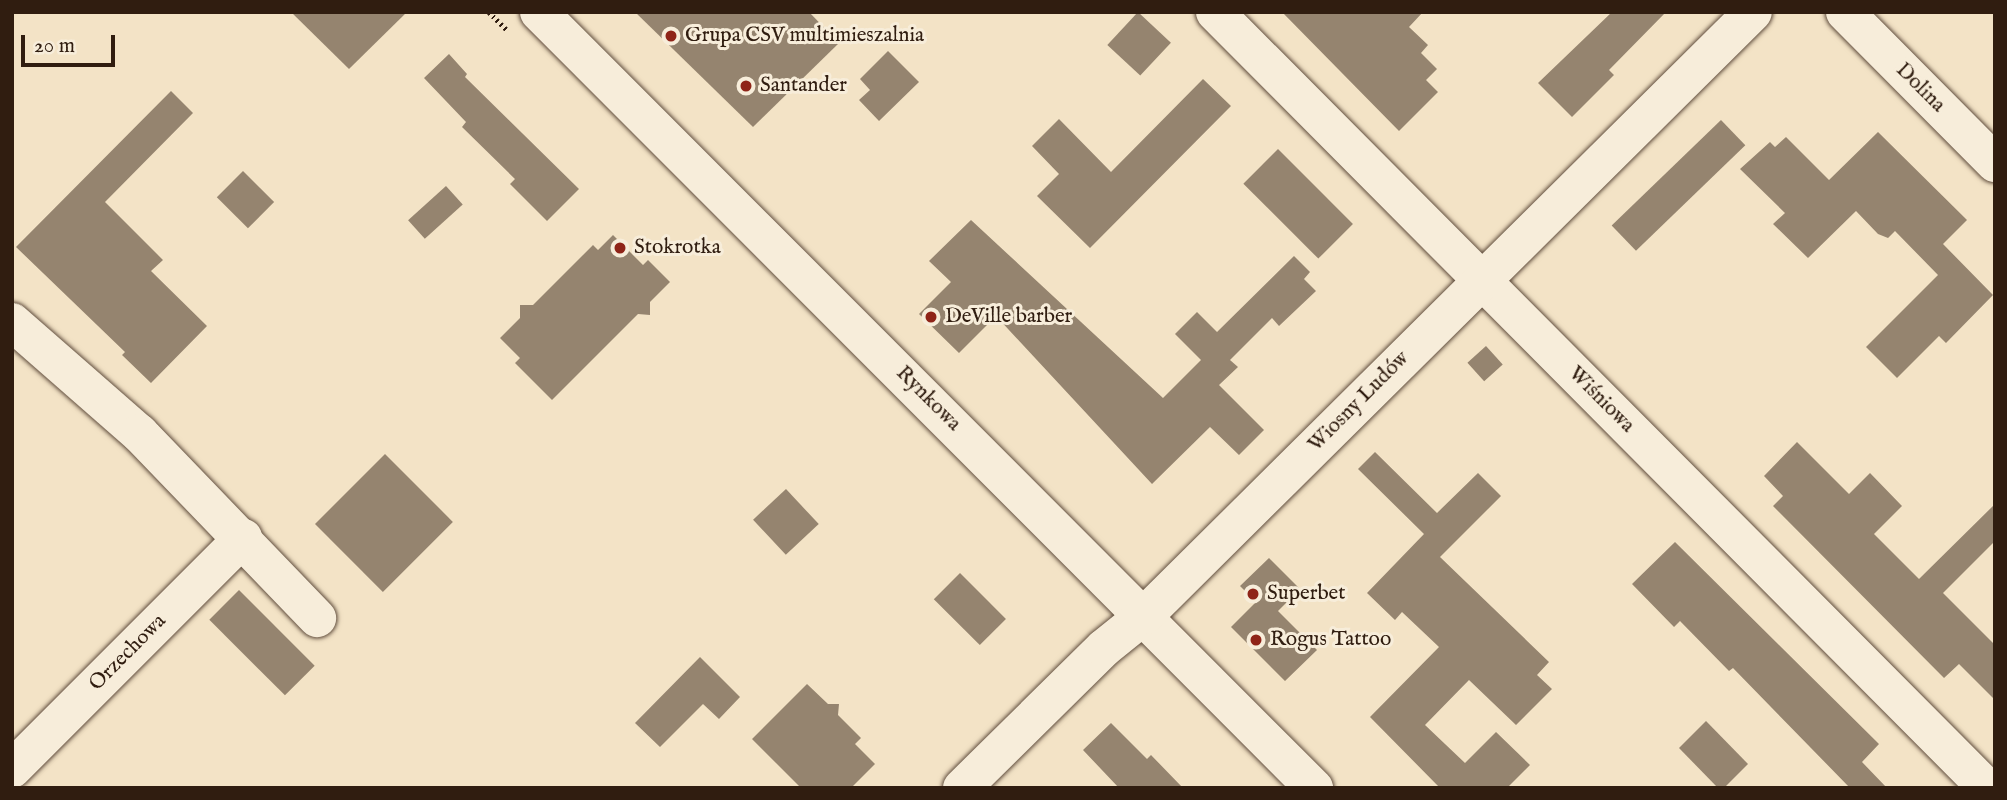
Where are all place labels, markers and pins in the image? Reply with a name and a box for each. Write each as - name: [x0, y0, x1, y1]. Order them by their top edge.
- place label: Grupa CSV multimieszalnia: [685, 23, 924, 49]
- marker: Grupa CSV multimieszalnia: [663, 28, 679, 44]
- place label: Santander: [760, 73, 847, 99]
- marker: Santander: [738, 78, 754, 94]
- place label: Stokrotka: [634, 235, 721, 261]
- marker: Stokrotka: [612, 240, 628, 256]
- place label: DeVille barber: [945, 304, 1072, 330]
- marker: DeVille barber: [923, 309, 939, 325]
- place label: Superbet: [1267, 581, 1345, 607]
- marker: Superbet: [1245, 586, 1261, 602]
- place label: Rogus Tattoo: [1270, 627, 1391, 653]
- marker: Rogus Tattoo: [1248, 632, 1264, 648]

